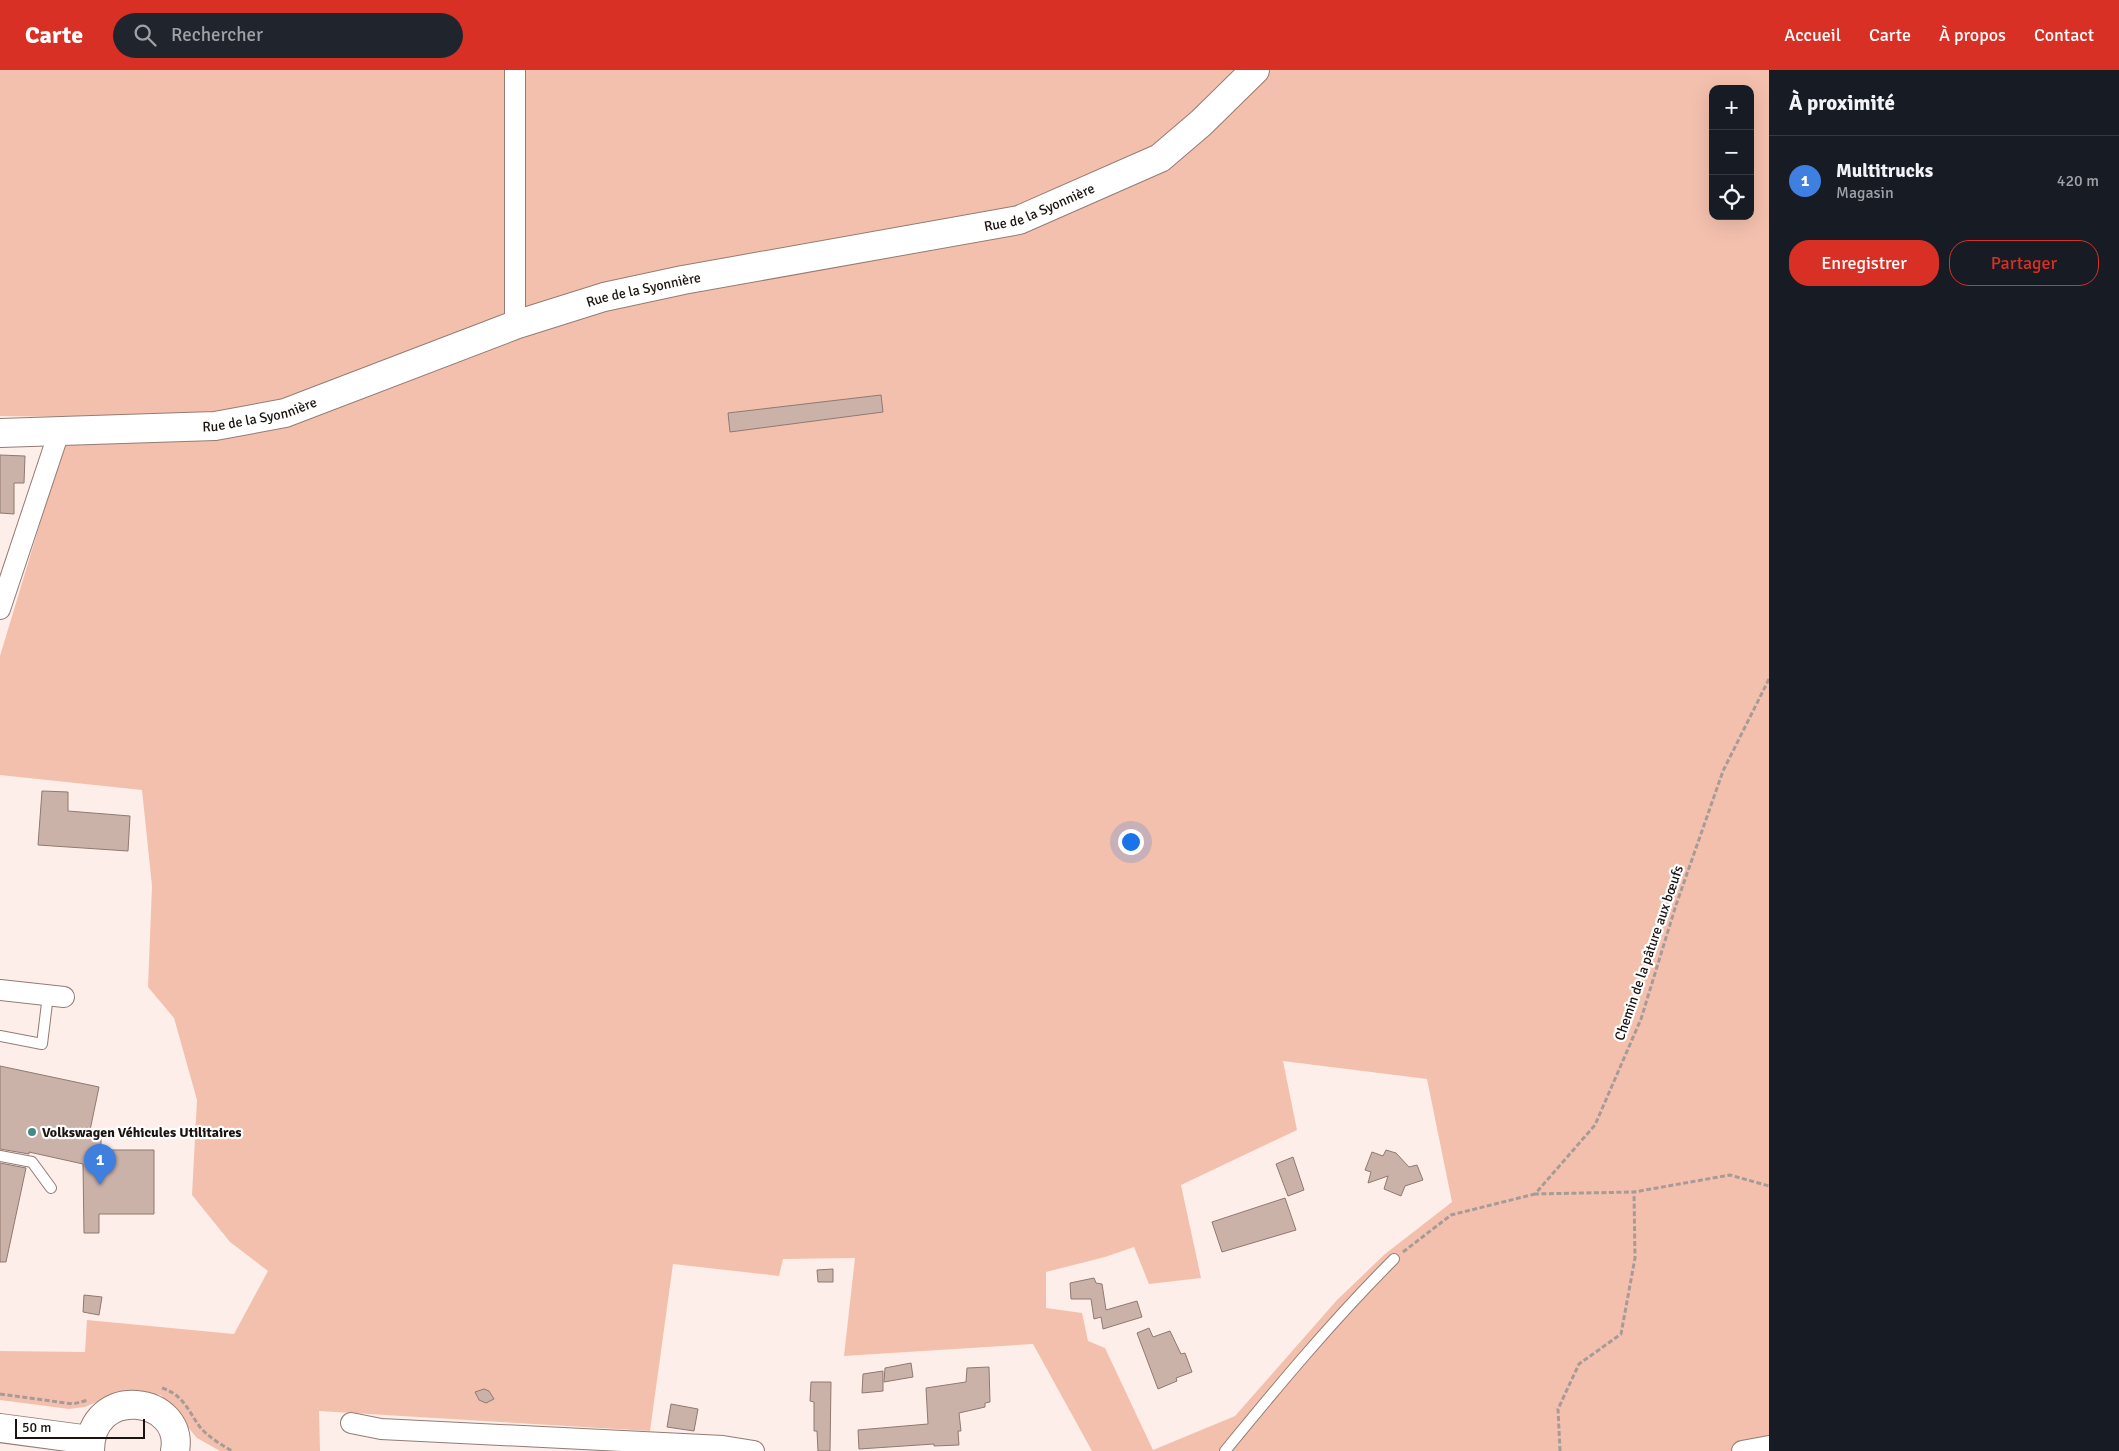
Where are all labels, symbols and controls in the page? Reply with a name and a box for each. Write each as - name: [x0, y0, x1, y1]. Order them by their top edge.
- search box: [113, 13, 463, 58]
- text: Carte: [25, 20, 83, 50]
- icon: search: [131, 21, 159, 49]
- text: Rechercher: [171, 23, 263, 47]
- text: Accueil: [1784, 24, 1841, 46]
- text: Carte: [1869, 24, 1911, 46]
- text: À propos: [1939, 24, 2006, 46]
- text: Contact: [2034, 24, 2094, 46]
- map controls: [1709, 85, 1754, 220]
- button: +: [1709, 85, 1754, 130]
- text: À proximité: [1789, 90, 1895, 116]
- button: −: [1709, 130, 1754, 175]
- text: Multitrucks: [1836, 159, 1933, 183]
- text: 1: [1801, 171, 1809, 191]
- text: 420 m: [2057, 171, 2099, 191]
- button: locate: [1709, 175, 1754, 220]
- street label: Rue de la Syonnière: [983, 179, 1097, 235]
- text: Magasin: [1836, 183, 1894, 203]
- button: Enregistrer: [1789, 240, 1939, 286]
- button: Partager: [1949, 240, 2099, 286]
- street label: Rue de la Syonnière: [584, 269, 702, 311]
- street label: Rue de la Syonnière: [202, 393, 319, 435]
- your location: [1118, 829, 1144, 855]
- street label: Chemin de la pâture aux bœufs: [1611, 863, 1687, 1043]
- place label: Volkswagen Véhicules Utilitaires: [42, 1124, 242, 1141]
- marker: Volkswagen Véhicules Utilitaires: [26, 1126, 38, 1138]
- pin: 1: [84, 1144, 116, 1185]
- scale bar: [15, 1416, 145, 1439]
- text: 50 m: [22, 1419, 51, 1436]

